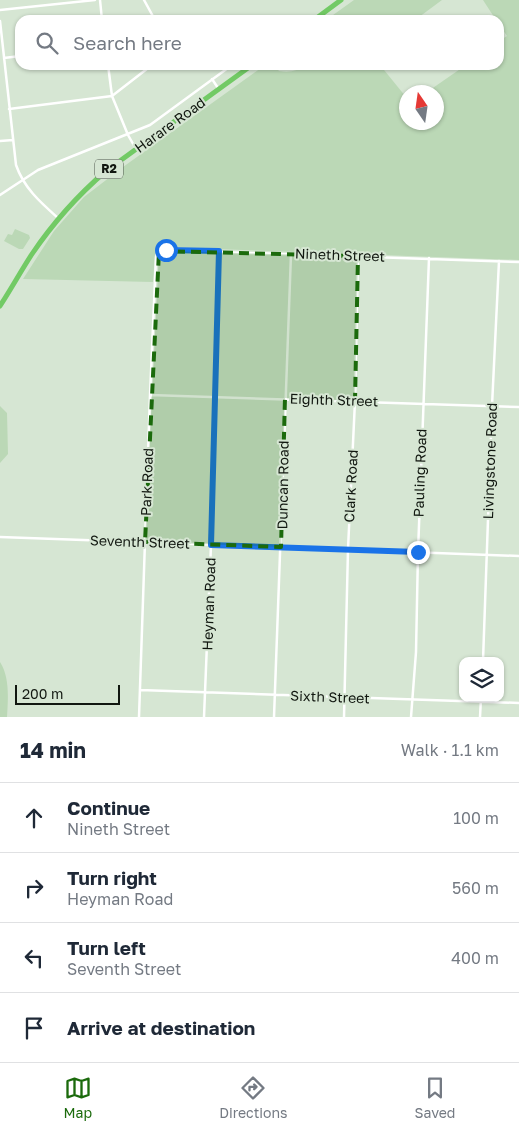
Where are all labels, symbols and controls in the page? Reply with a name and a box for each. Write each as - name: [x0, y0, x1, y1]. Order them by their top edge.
- search box: [15, 15, 504, 70]
- icon: search: [33, 29, 61, 57]
- text: Search here: [73, 31, 182, 54]
- north arrow: [399, 85, 444, 130]
- street label: Harare Road: [131, 93, 208, 156]
- road number: R2: [95, 160, 123, 178]
- route start: [155, 239, 178, 262]
- street label: Nineth Street: [295, 244, 385, 265]
- street label: Eighth Street: [289, 389, 379, 410]
- street label: Livingstone Road: [479, 402, 500, 519]
- street label: Pauling Road: [409, 428, 430, 518]
- street label: Duncan Road: [273, 440, 292, 530]
- street label: Park Road: [137, 448, 156, 516]
- street label: Clark Road: [340, 449, 361, 523]
- street label: Seventh Street: [90, 531, 190, 552]
- route end: [407, 541, 430, 564]
- street label: Heyman Road: [198, 557, 219, 651]
- map controls: [459, 657, 504, 702]
- button: layers: [459, 657, 504, 702]
- scale bar: [15, 682, 120, 705]
- text: 200 m: [22, 685, 63, 702]
- street label: Sixth Street: [290, 687, 370, 706]
- text: 14 min: [20, 737, 86, 763]
- text: Walk · 1.1 km: [401, 740, 499, 760]
- text: Continue: [67, 796, 150, 819]
- icon: ahead: [20, 804, 48, 832]
- text: 100 m: [453, 808, 499, 828]
- text: Nineth Street: [67, 819, 170, 839]
- text: Turn right: [67, 866, 157, 889]
- icon: right: [20, 874, 48, 902]
- text: 560 m: [452, 878, 499, 898]
- text: Heyman Road: [67, 889, 173, 909]
- text: Turn left: [67, 936, 146, 959]
- icon: left: [20, 944, 48, 972]
- text: 400 m: [451, 948, 499, 968]
- text: Seventh Street: [67, 959, 181, 979]
- icon: arrive: [20, 1014, 48, 1042]
- text: Arrive at destination: [67, 1016, 255, 1039]
- tab: Map: [64, 1074, 92, 1121]
- tab: Directions: [219, 1074, 288, 1121]
- tab: Saved: [415, 1074, 455, 1121]

